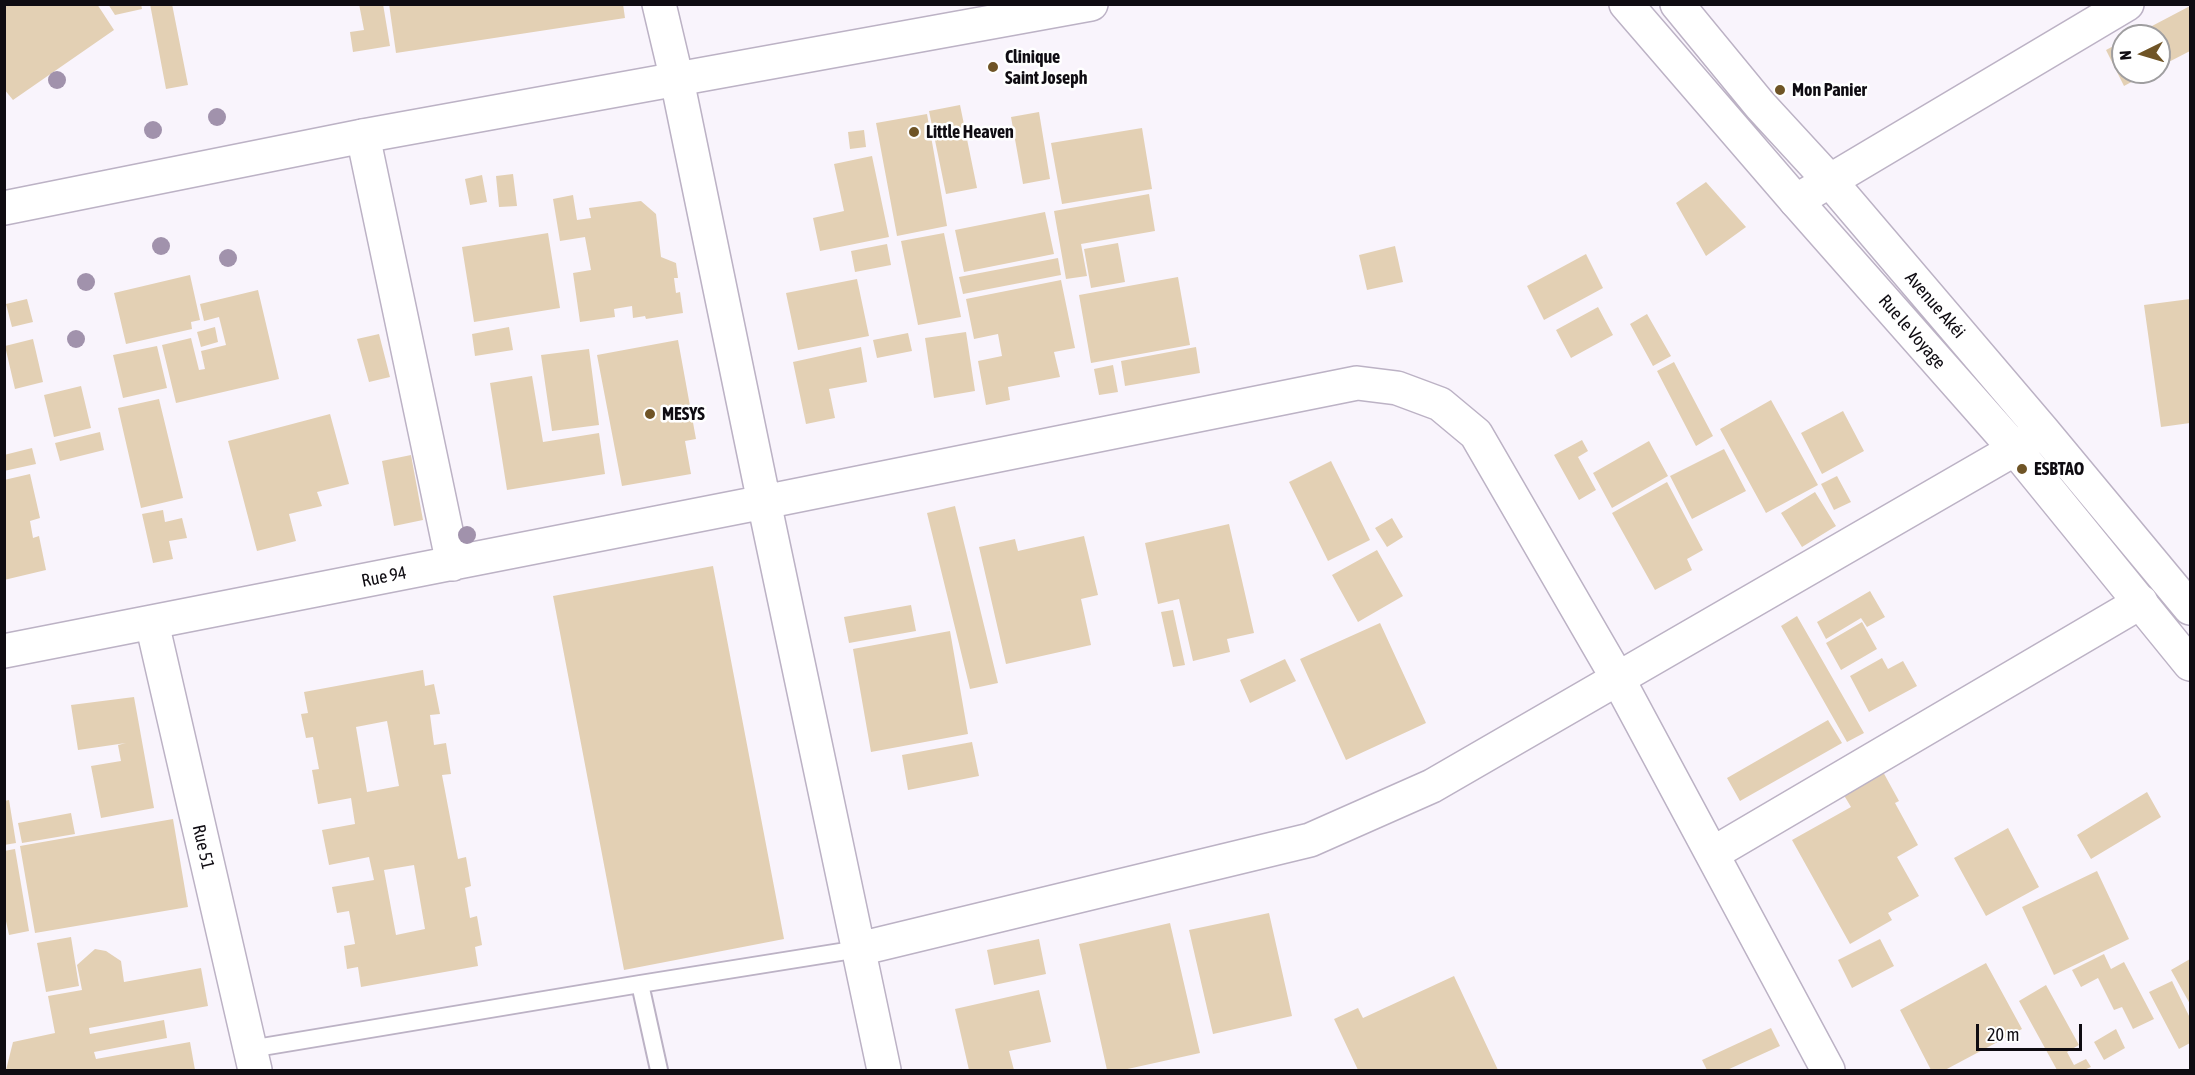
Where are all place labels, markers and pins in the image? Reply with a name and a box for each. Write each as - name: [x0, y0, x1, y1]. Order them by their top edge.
- place label: Clinique Saint Joseph: [1005, 46, 1087, 88]
- marker: Clinique Saint Joseph: [986, 60, 1000, 74]
- place label: Mon Panier: [1792, 79, 1867, 101]
- marker: Mon Panier: [1773, 83, 1787, 97]
- place label: Little Heaven: [926, 121, 1014, 143]
- marker: Little Heaven: [907, 125, 921, 139]
- place label: MESYS: [662, 403, 705, 425]
- marker: MESYS: [643, 407, 657, 421]
- place label: ESBTAO: [2034, 458, 2084, 480]
- marker: ESBTAO: [2015, 462, 2029, 476]

